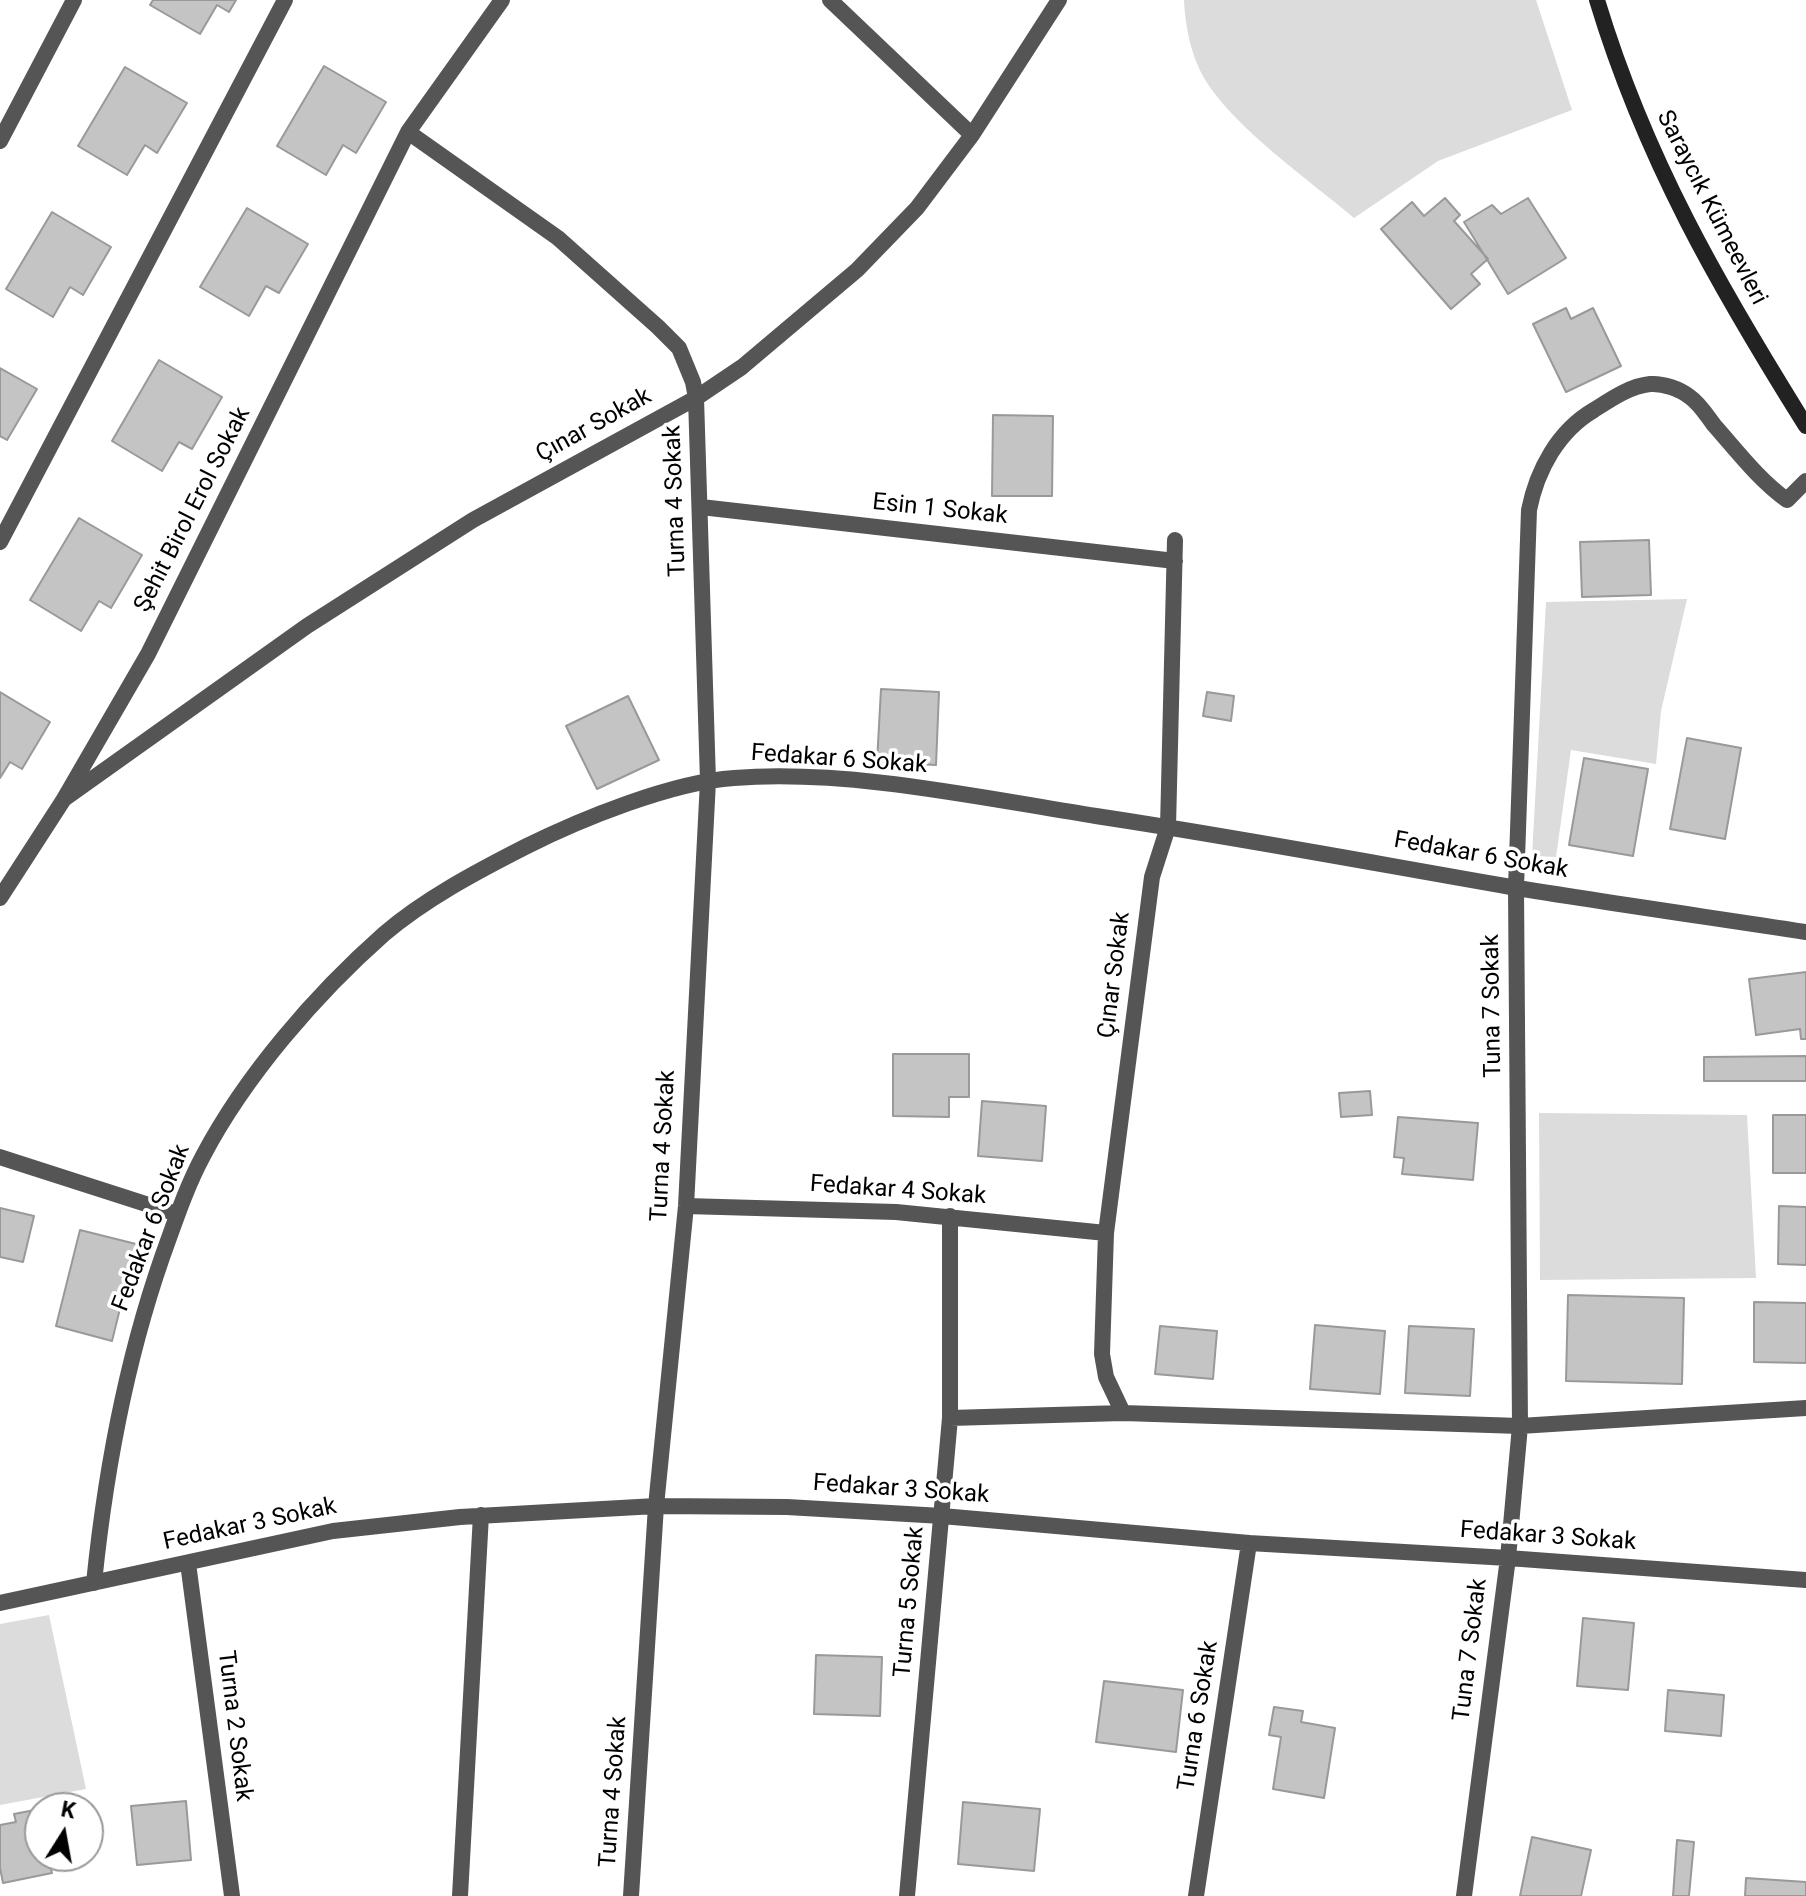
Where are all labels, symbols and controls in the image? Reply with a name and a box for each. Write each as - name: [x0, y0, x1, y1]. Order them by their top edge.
- street label: Saraycık Kümeevleri: [1650, 106, 1772, 310]
- street label: Çınar Sokak: [531, 383, 657, 469]
- street label: Şehit Birol Erol Sokak: [129, 403, 257, 617]
- street label: Turna 4 Sokak: [659, 425, 693, 577]
- street label: Esin 1 Sokak: [871, 489, 1009, 531]
- street label: Fedakar 6 Sokak: [750, 739, 928, 781]
- street label: Fedakar 6 Sokak: [1392, 827, 1570, 885]
- street label: Çınar Sokak: [1093, 910, 1137, 1040]
- street label: Tuna 7 Sokak: [1477, 934, 1509, 1078]
- street label: Turna 4 Sokak: [646, 1070, 682, 1222]
- street label: Fedakar 6 Sokak: [107, 1140, 197, 1316]
- street label: Fedakar 4 Sokak: [809, 1170, 987, 1212]
- street label: Fedakar 3 Sokak: [812, 1469, 990, 1511]
- street label: Fedakar 3 Sokak: [161, 1493, 339, 1557]
- street label: Fedakar 3 Sokak: [1459, 1516, 1637, 1558]
- street label: Turna 5 Sokak: [889, 1525, 931, 1679]
- street label: Tuna 7 Sokak: [1448, 1577, 1494, 1723]
- street label: Turna 6 Sokak: [1173, 1639, 1225, 1793]
- street label: Turna 2 Sokak: [210, 1649, 258, 1803]
- street label: Turna 4 Sokak: [594, 1715, 634, 1869]
- north arrow: [24, 1792, 104, 1872]
- text: K: [59, 1796, 78, 1824]

